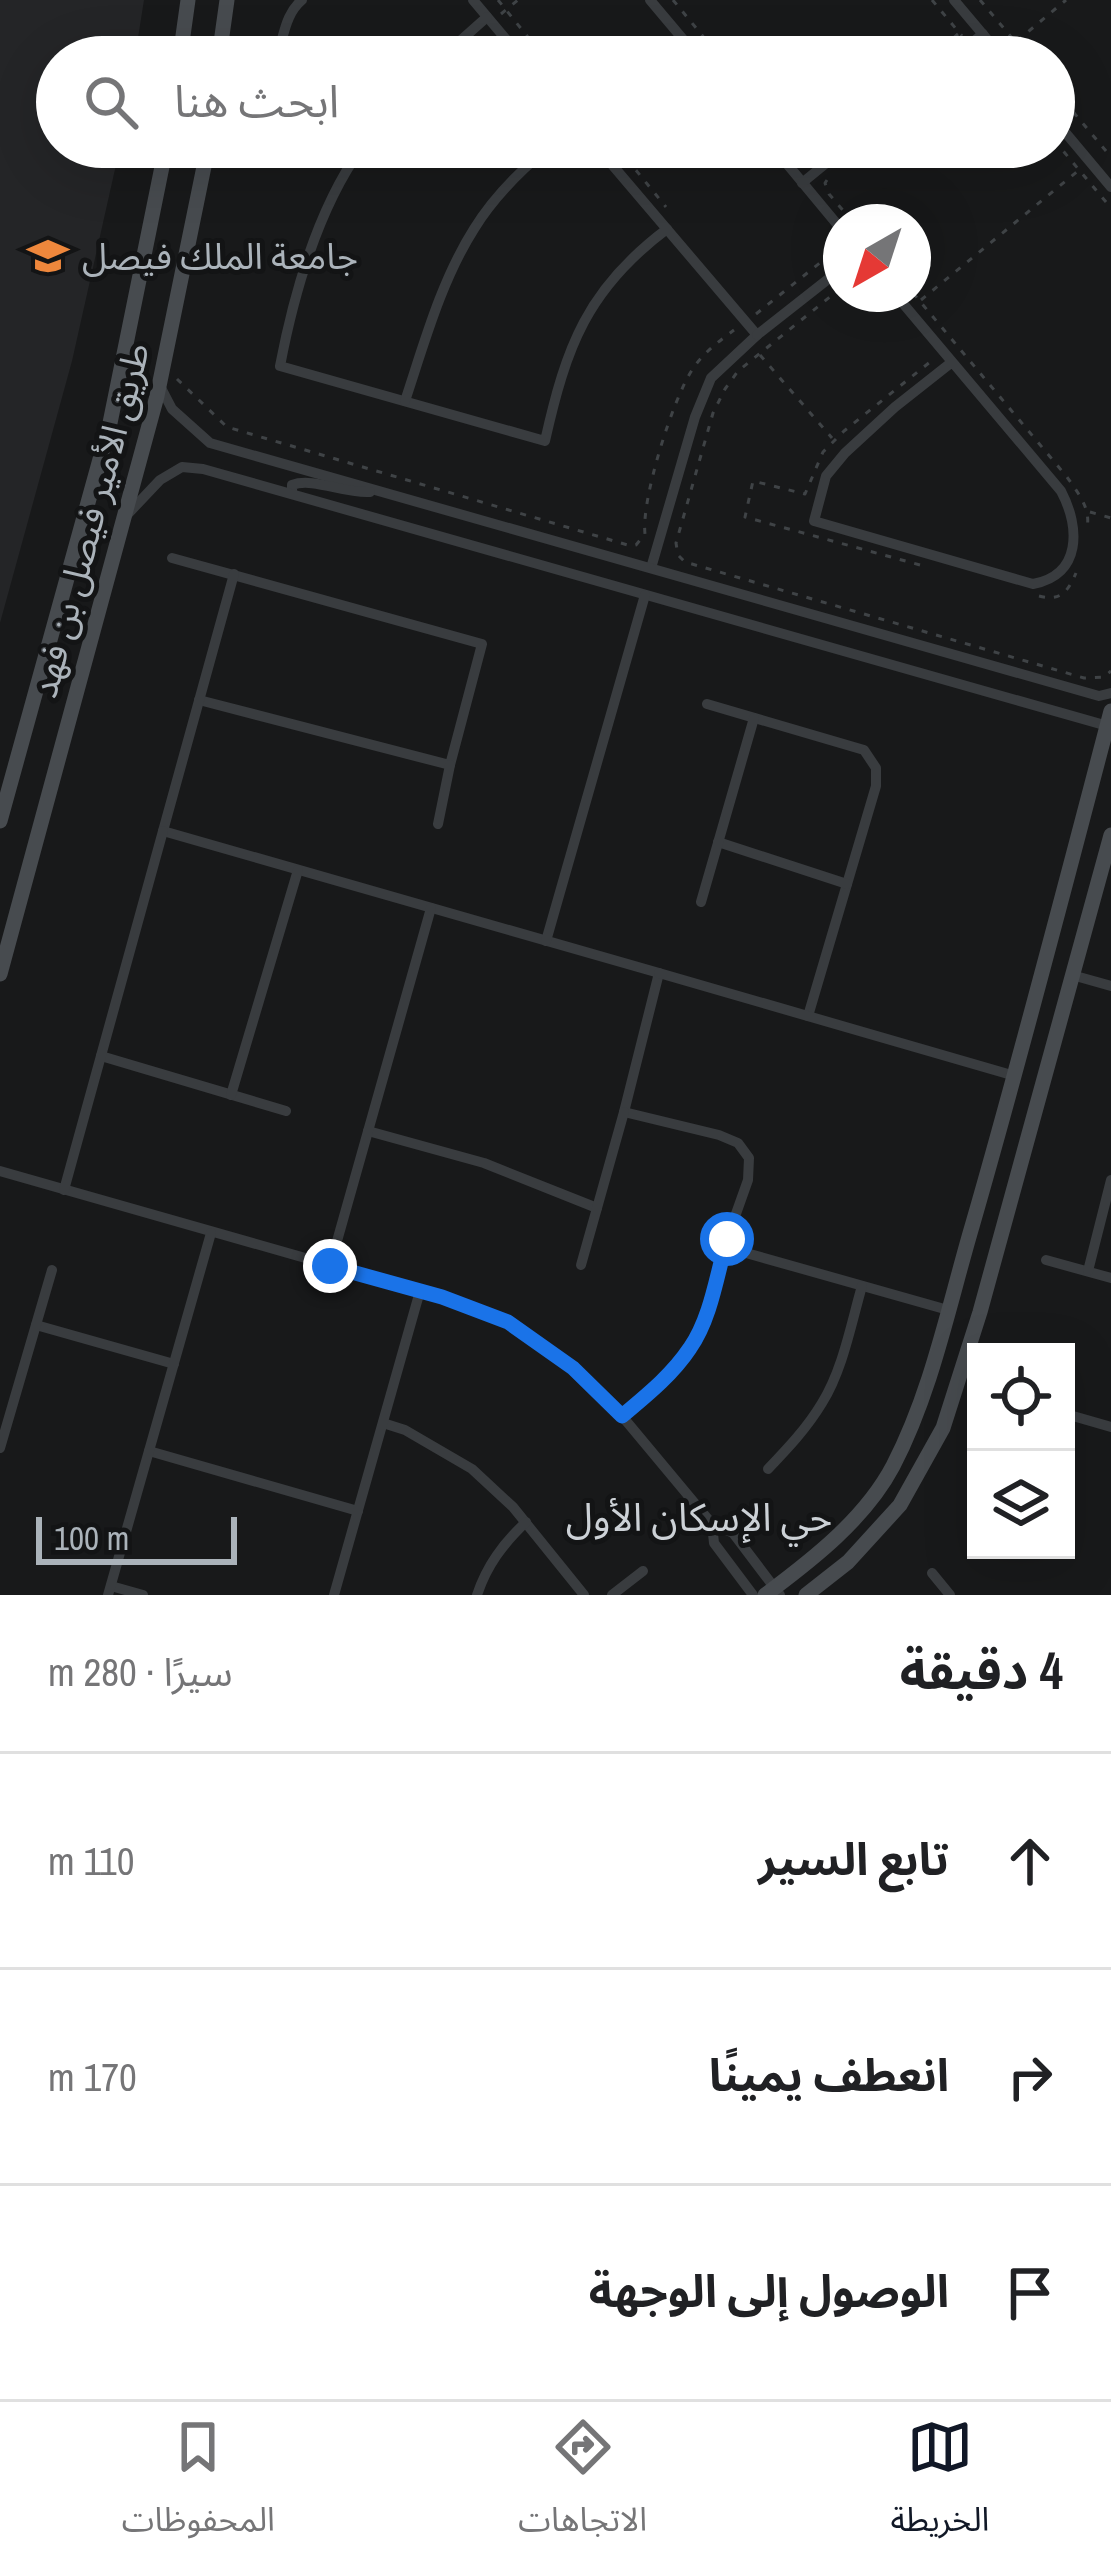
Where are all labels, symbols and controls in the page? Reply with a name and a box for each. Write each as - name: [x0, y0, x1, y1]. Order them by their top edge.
- search box: [36, 36, 1075, 168]
- icon: search: [78, 69, 144, 135]
- text: ابحث هنا: [174, 70, 339, 131]
- north arrow: [823, 204, 931, 312]
- place label: جامعة الملك فيصل: [82, 232, 358, 280]
- school or university icon: جامعة الملك فيصل: [25, 233, 71, 279]
- street label: طريق الأمير فيصل بن فهد: [19, 337, 161, 703]
- route start: [700, 1212, 754, 1266]
- route end: [303, 1239, 357, 1293]
- map controls: [967, 1343, 1075, 1559]
- button: locate: [967, 1343, 1075, 1451]
- button: layers: [967, 1451, 1075, 1559]
- district label: حي الإسكان الأول: [566, 1491, 832, 1547]
- scale bar: [36, 1511, 237, 1564]
- text: 100 m: [54, 1516, 129, 1560]
- text: 4 دقيقة: [900, 1636, 1063, 1705]
- text: سيرًا · 280 m: [48, 1646, 232, 1698]
- text: تابع السير: [758, 1828, 949, 1889]
- icon: ahead: [997, 1828, 1063, 1894]
- text: 110 m: [48, 1835, 135, 1887]
- text: انعطف يمينًا: [709, 2044, 949, 2105]
- icon: right: [997, 2044, 1063, 2110]
- text: 170 m: [48, 2051, 137, 2103]
- text: الوصول إلى الوجهة: [589, 2260, 949, 2321]
- icon: arrive: [997, 2260, 1063, 2326]
- tab: المحفوظات: [122, 2414, 275, 2555]
- tab: الاتجاهات: [518, 2414, 647, 2555]
- tab: الخريطة: [890, 2414, 989, 2555]

